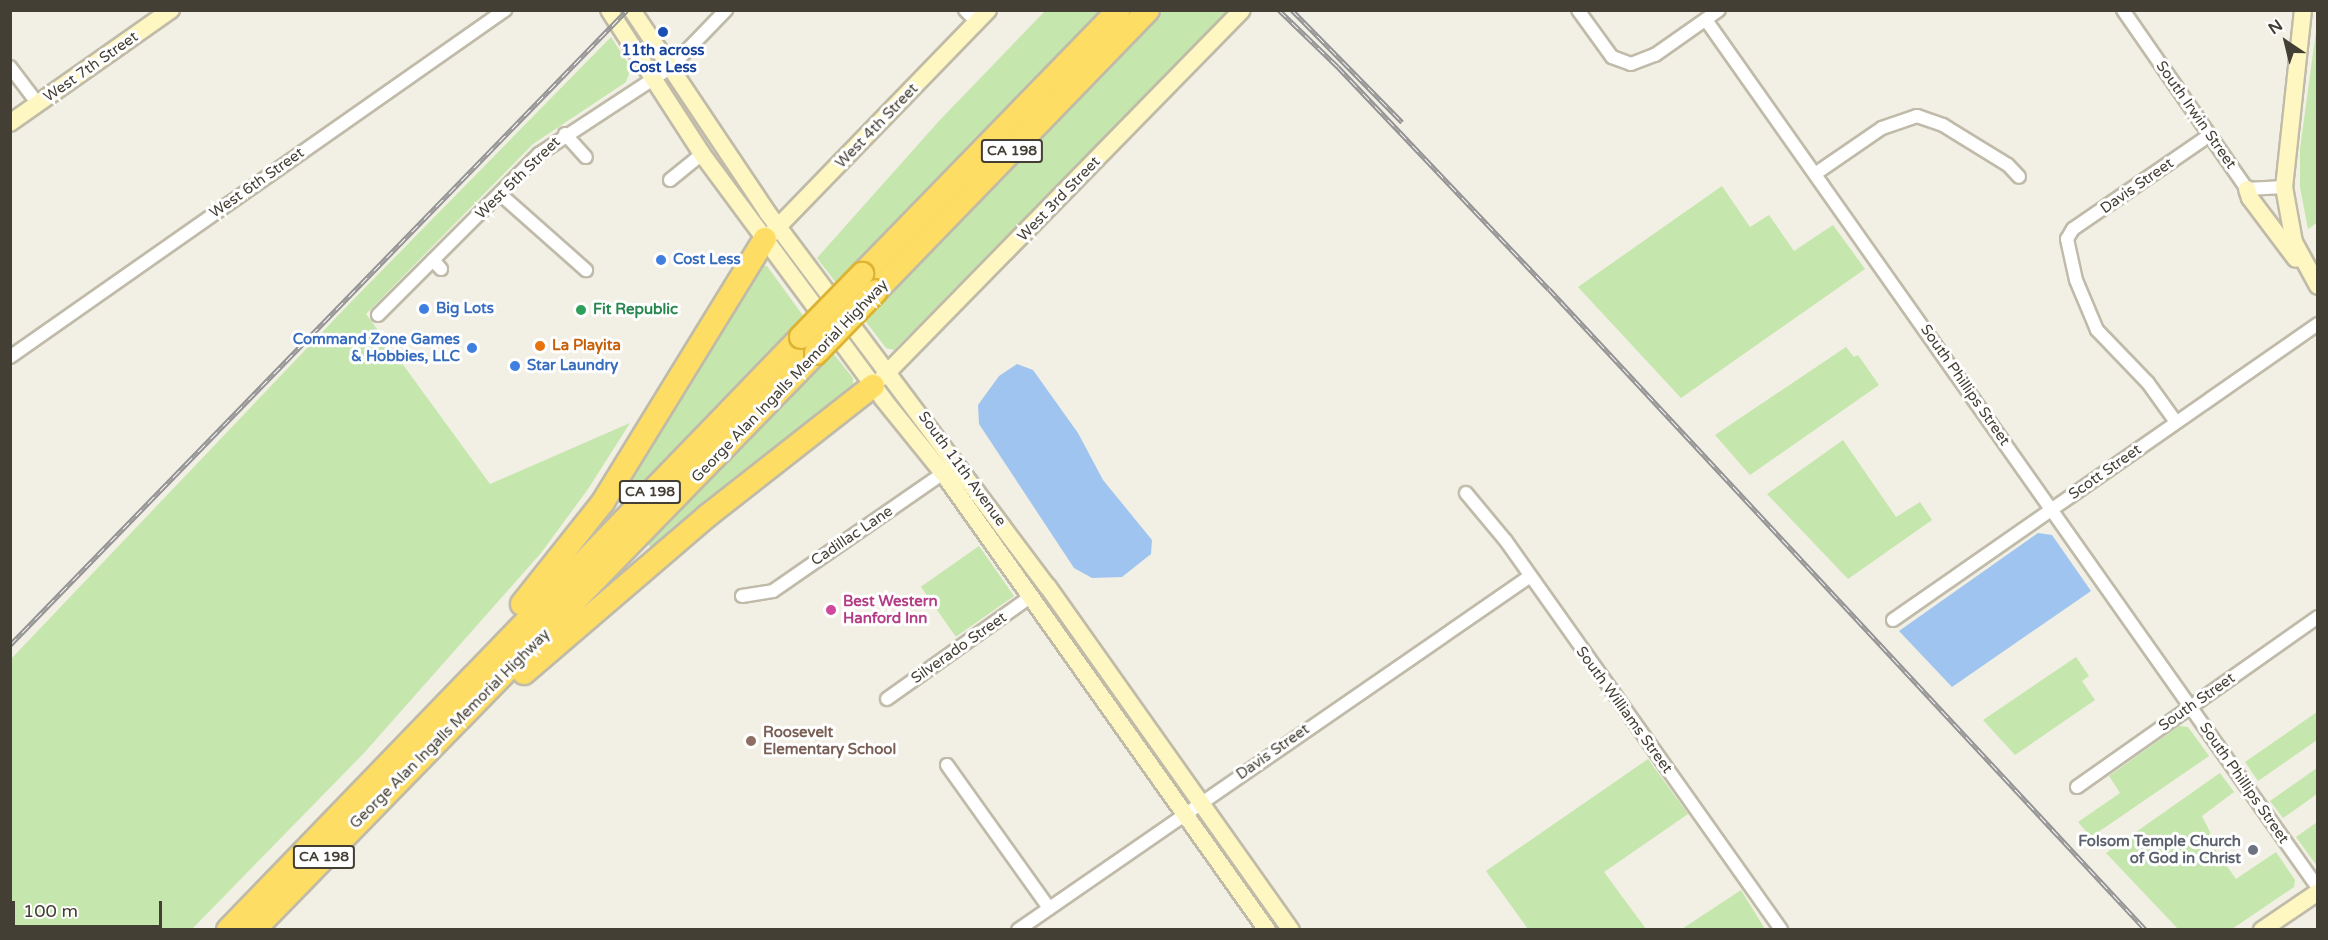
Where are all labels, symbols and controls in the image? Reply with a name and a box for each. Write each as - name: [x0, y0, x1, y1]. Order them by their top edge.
- north arrow: [2256, 12, 2316, 72]
- text: N: [2265, 15, 2287, 39]
- marker: 11th across Cost Less: [656, 25, 670, 39]
- street label: West 7th Street: [40, 28, 142, 106]
- place label: 11th across Cost Less: [621, 41, 705, 76]
- street label: South Irwin Street: [2152, 58, 2240, 172]
- street label: West 4th Street: [832, 80, 922, 172]
- street label: West 5th Street: [472, 133, 564, 223]
- road number: CA 198: [980, 140, 1044, 162]
- street label: West 6th Street: [206, 144, 308, 222]
- street label: West 3rd Street: [1014, 153, 1104, 245]
- street label: Davis Street: [2097, 154, 2177, 218]
- place label: Cost Less: [673, 251, 741, 269]
- marker: Cost Less: [654, 253, 668, 267]
- street label: George Alan Ingalls Memorial Highway: [688, 276, 892, 486]
- place label: Big Lots: [436, 300, 494, 318]
- place label: Fit Republic: [593, 301, 678, 319]
- marker: Big Lots: [417, 302, 431, 316]
- marker: Fit Republic: [574, 303, 588, 317]
- street label: South Phillips Street: [1916, 321, 2014, 449]
- place label: Command Zone Games & Hobbies, LLC: [293, 330, 460, 365]
- place label: La Playita: [552, 337, 621, 355]
- marker: La Playita: [533, 339, 547, 353]
- marker: Command Zone Games & Hobbies, LLC: [465, 341, 479, 355]
- place label: Star Laundry: [527, 357, 618, 375]
- marker: Star Laundry: [508, 359, 522, 373]
- street label: South 11th Avenue: [914, 408, 1010, 530]
- street label: Scott Street: [2065, 440, 2145, 504]
- road number: CA 198: [618, 481, 682, 503]
- street label: Cadillac Lane: [808, 502, 896, 570]
- place label: Best Western Hanford Inn: [843, 592, 938, 627]
- marker: Best Western Hanford Inn: [824, 603, 838, 617]
- street label: Silverado Street: [908, 608, 1010, 688]
- street label: George Alan Ingalls Memorial Highway: [346, 625, 554, 833]
- street label: South Williams Street: [1572, 643, 1676, 777]
- street label: South Street: [2155, 669, 2239, 735]
- street label: South Phillips Street: [2195, 719, 2293, 847]
- street label: Davis Street: [1233, 720, 1313, 784]
- place label: Roosevelt Elementary School: [763, 723, 896, 758]
- marker: Roosevelt Elementary School: [744, 734, 758, 748]
- place label: Folsom Temple Church of God in Christ: [2078, 832, 2241, 867]
- marker: Folsom Temple Church of God in Christ: [2246, 843, 2260, 857]
- road number: CA 198: [292, 846, 356, 868]
- scale bar: [15, 889, 165, 927]
- text: 100 m: [23, 900, 78, 922]

